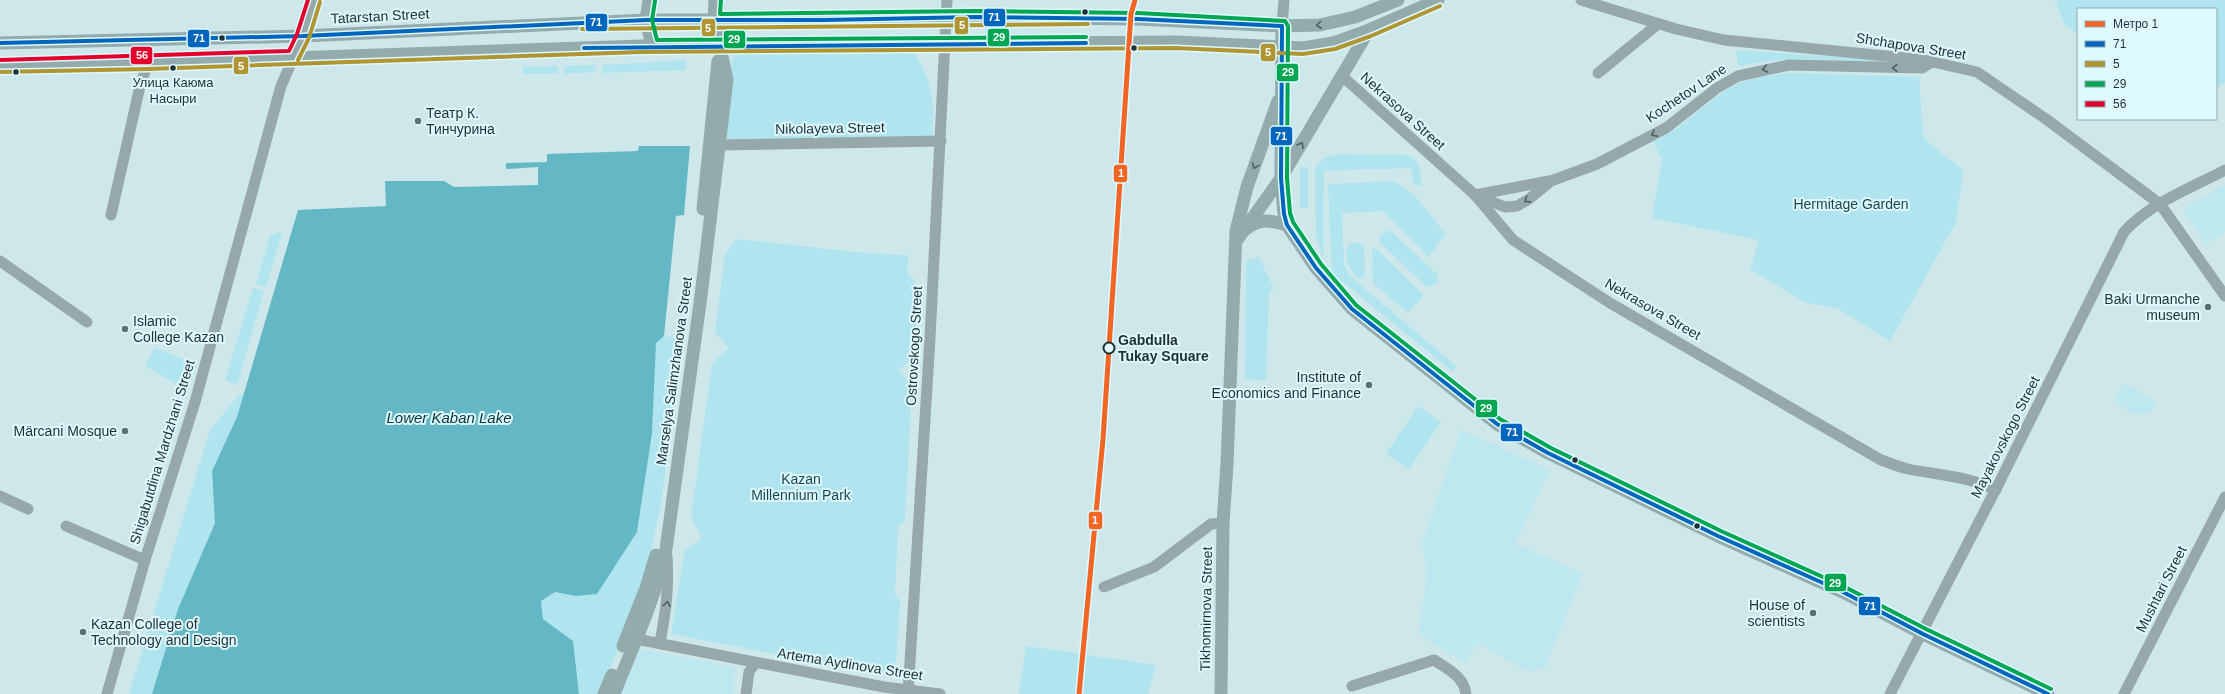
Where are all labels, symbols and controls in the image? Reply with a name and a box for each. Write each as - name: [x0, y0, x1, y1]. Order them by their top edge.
- street label: Tatarstan Street: [330, 5, 430, 27]
- unlabelled marker: [1080, 7, 1090, 17]
- line badge: 71: [983, 8, 1006, 27]
- legend: [2077, 8, 2217, 120]
- text: 71: [988, 11, 1000, 23]
- line badge: 71: [585, 13, 608, 32]
- text: 71: [590, 16, 602, 28]
- line badge: 5: [954, 16, 969, 35]
- text: Метро 1: [2113, 17, 2159, 31]
- line badge: 5: [701, 18, 716, 37]
- text: 5: [959, 19, 965, 31]
- one-way arrow: [1316, 20, 1322, 29]
- text: 5: [705, 22, 711, 34]
- line badge: 29: [987, 28, 1010, 47]
- line badge: 71: [187, 29, 210, 48]
- street label: Shchapova Street: [1855, 29, 1967, 63]
- line badge: 29: [723, 30, 746, 49]
- text: 29: [993, 31, 1005, 43]
- text: 71: [193, 32, 205, 44]
- unlabelled marker: [217, 33, 227, 43]
- text: 29: [728, 33, 740, 45]
- text: 71: [2113, 37, 2127, 51]
- unlabelled marker: [1129, 43, 1139, 53]
- line badge: 5: [1260, 43, 1276, 62]
- line badge: 56: [130, 46, 153, 65]
- text: 5: [1265, 46, 1271, 58]
- text: 56: [136, 49, 148, 61]
- line badge: 5: [233, 56, 249, 75]
- text: 5: [2113, 57, 2120, 71]
- text: 5: [238, 60, 244, 72]
- street label: Kochetov Lane: [1643, 60, 1729, 126]
- marker: Улица Каюма Насыри: [168, 63, 178, 73]
- line badge: 29: [1276, 63, 1299, 82]
- one-way arrow: [1892, 63, 1898, 72]
- one-way arrow: [1762, 64, 1768, 73]
- text: 29: [1282, 66, 1294, 78]
- unlabelled marker: [11, 67, 21, 77]
- street label: Nekrasova Street: [1357, 69, 1449, 153]
- place label: Улица Каюма Насыри: [132, 75, 214, 106]
- text: 29: [2113, 77, 2127, 91]
- text: 56: [2113, 97, 2127, 111]
- place label: Театр К. Тинчурина: [426, 105, 495, 137]
- marker: Театр К. Тинчурина: [413, 116, 423, 126]
- street label: Nikolayeva Street: [775, 119, 885, 137]
- line badge: 71: [1270, 126, 1293, 146]
- one-way arrow: [1651, 129, 1659, 137]
- text: 71: [1275, 130, 1287, 142]
- one-way arrow: [1297, 142, 1304, 149]
- one-way arrow: [1251, 163, 1259, 170]
- line badge: 1: [1113, 164, 1128, 183]
- text: 1: [1118, 167, 1124, 179]
- one-way arrow: [1525, 195, 1532, 202]
- park label: Hermitage Garden: [1793, 196, 1909, 212]
- street label: Nekrasova Street: [1602, 275, 1704, 343]
- street label: Marselya Salimzhanova Street: [653, 276, 695, 466]
- street label: Ostrovskogo Street: [903, 286, 925, 406]
- place label: Baki Urmanche museum: [2104, 291, 2200, 323]
- marker: Baki Urmanche museum: [2203, 302, 2213, 312]
- place label: Islamic College Kazan: [133, 313, 224, 345]
- marker: Islamic College Kazan: [120, 324, 130, 334]
- place label: Gabdulla Tukay Square: [1118, 332, 1209, 364]
- marker: Gabdulla Tukay Square: [1102, 341, 1116, 355]
- street label: Shigabutdina Mardzhani Street: [126, 358, 198, 546]
- place label: Institute of Economics and Finance: [1212, 369, 1361, 401]
- street label: Mayakovskogo Street: [1967, 373, 2043, 501]
- marker: Institute of Economics and Finance: [1364, 380, 1374, 390]
- line badge: 29: [1475, 399, 1498, 418]
- text: 29: [1480, 402, 1492, 414]
- water label: Lower Kaban Lake: [386, 409, 512, 426]
- place label: Märcani Mosque: [14, 423, 117, 439]
- line badge: 71: [1500, 423, 1523, 442]
- marker: Märcani Mosque: [120, 426, 130, 436]
- text: 71: [1506, 426, 1518, 438]
- unlabelled marker: [1570, 455, 1580, 465]
- park label: Kazan Millennium Park: [751, 471, 852, 503]
- line badge: 1: [1088, 511, 1103, 530]
- text: 1: [1092, 514, 1098, 526]
- unlabelled marker: [1692, 521, 1702, 531]
- street label: Mushtari Street: [2132, 543, 2190, 635]
- street label: Tikhomirnova Street: [1197, 546, 1215, 672]
- line badge: 29: [1824, 573, 1847, 592]
- text: 29: [1829, 577, 1841, 589]
- line badge: 71: [1858, 596, 1881, 616]
- place label: House of scientists: [1747, 597, 1805, 629]
- text: 71: [1864, 600, 1876, 612]
- one-way arrow: [662, 601, 671, 607]
- marker: House of scientists: [1808, 608, 1818, 618]
- place label: Kazan College of Technology and Design: [91, 616, 237, 648]
- marker: Kazan College of Technology and Design: [78, 627, 88, 637]
- street label: Artema Aydinova Street: [776, 645, 924, 683]

